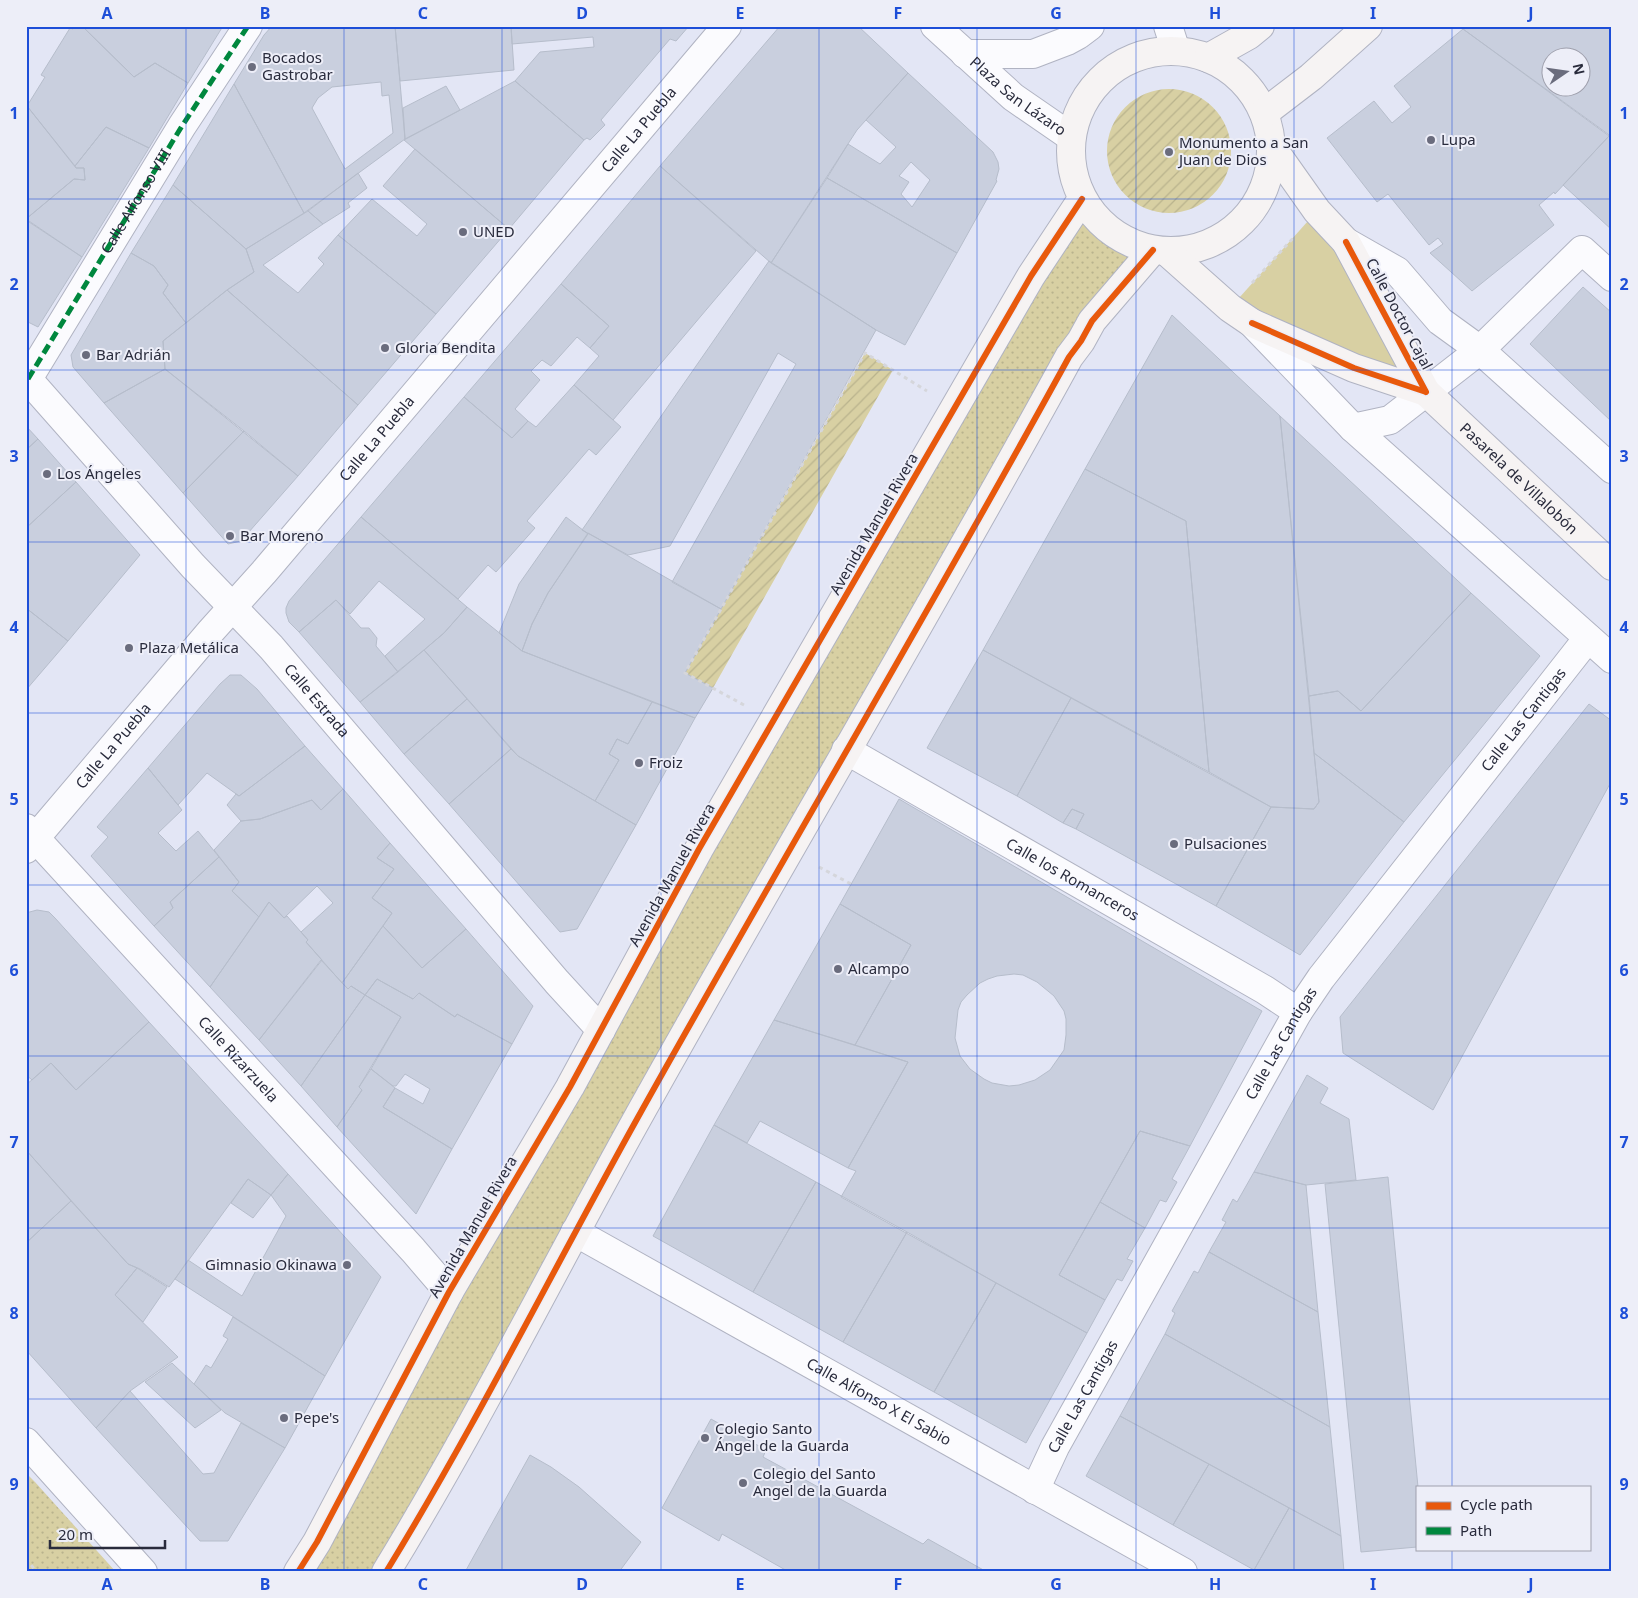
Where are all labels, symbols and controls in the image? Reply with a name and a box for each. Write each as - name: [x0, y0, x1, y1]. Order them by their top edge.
- text: A: [101, 2, 113, 24]
- text: B: [260, 2, 270, 24]
- text: C: [418, 2, 428, 24]
- text: D: [576, 2, 588, 24]
- text: E: [736, 2, 745, 24]
- text: F: [894, 2, 902, 24]
- text: G: [1050, 2, 1062, 24]
- text: H: [1209, 2, 1221, 24]
- text: I: [1370, 2, 1376, 24]
- text: J: [1526, 2, 1534, 24]
- place label: Bocados Gastrobar: [262, 47, 333, 84]
- north arrow: [1540, 48, 1590, 98]
- street label: Plaza San Lázaro: [966, 52, 1070, 140]
- marker: Bocados Gastrobar: [246, 61, 258, 73]
- text: N: [1569, 61, 1590, 77]
- street label: Calle La Puebla: [596, 82, 680, 176]
- text: 1: [9, 102, 19, 124]
- text: 1: [1619, 102, 1629, 124]
- place label: Lupa: [1441, 129, 1476, 149]
- place label: Monumento a San Juan de Dios: [1177, 132, 1309, 169]
- marker: Lupa: [1425, 134, 1437, 146]
- street label: Calle Alfonso VIII: [96, 145, 175, 257]
- marker: Monumento a San Juan de Dios: [1163, 146, 1175, 158]
- place label: UNED: [473, 221, 515, 241]
- marker: UNED: [457, 226, 469, 238]
- street label: Calle Doctor Cajal: [1362, 254, 1438, 373]
- text: 2: [9, 273, 19, 295]
- text: 2: [1619, 273, 1629, 295]
- place label: Gloria Bendita: [395, 337, 496, 357]
- marker: Gloria Bendita: [379, 342, 391, 354]
- place label: Bar Adrián: [96, 344, 171, 364]
- marker: Bar Adrián: [80, 349, 92, 361]
- street label: Calle La Puebla: [334, 391, 418, 485]
- street label: Pasarela de Villalobón: [1456, 418, 1583, 538]
- text: 3: [9, 445, 19, 467]
- text: 3: [1619, 445, 1629, 467]
- street label: Avenida Manuel Rivera: [824, 449, 922, 598]
- place label: Los Ángeles: [57, 463, 141, 483]
- marker: Los Ángeles: [41, 468, 53, 480]
- place label: Bar Moreno: [240, 525, 324, 545]
- marker: Bar Moreno: [224, 530, 236, 542]
- text: 4: [9, 616, 19, 638]
- text: 4: [1619, 616, 1629, 638]
- place label: Plaza Metálica: [139, 637, 239, 657]
- marker: Plaza Metálica: [123, 642, 135, 654]
- street label: Calle Estrada: [280, 659, 355, 741]
- street label: Calle Las Cantigas: [1476, 663, 1570, 775]
- street label: Calle La Puebla: [70, 698, 155, 793]
- place label: Froiz: [649, 752, 683, 772]
- marker: Froiz: [633, 757, 645, 769]
- text: 5: [9, 788, 19, 810]
- text: 5: [1619, 788, 1629, 810]
- street label: Avenida Manuel Rivera: [623, 799, 719, 950]
- street label: Calle los Romanceros: [1003, 833, 1143, 925]
- place label: Pulsaciones: [1184, 833, 1267, 853]
- marker: Pulsaciones: [1168, 838, 1180, 850]
- place label: Alcampo: [848, 958, 909, 978]
- text: 6: [9, 959, 19, 981]
- text: 6: [1619, 959, 1629, 981]
- marker: Alcampo: [832, 963, 844, 975]
- street label: Calle Las Cantigas: [1240, 983, 1321, 1103]
- street label: Calle Rizarzuela: [194, 1011, 284, 1106]
- text: 7: [9, 1131, 19, 1153]
- text: 7: [1619, 1131, 1629, 1153]
- street label: Avenida Manuel Rivera: [423, 1152, 521, 1301]
- place label: Gimnasio Okinawa: [205, 1254, 337, 1274]
- marker: Gimnasio Okinawa: [341, 1259, 353, 1271]
- text: 8: [9, 1302, 19, 1324]
- text: 8: [1619, 1302, 1629, 1324]
- street label: Calle Las Cantigas: [1043, 1336, 1122, 1456]
- street label: Calle Alfonso X El Sabio: [803, 1352, 955, 1449]
- place label: Pepe's: [294, 1407, 339, 1427]
- marker: Pepe's: [278, 1412, 290, 1424]
- place label: Colegio Santo Ángel de la Guarda: [715, 1418, 849, 1455]
- marker: Colegio Santo Ángel de la Guarda: [699, 1432, 711, 1444]
- place label: Colegio del Santo Angel de la Guarda: [753, 1463, 887, 1500]
- text: 9: [9, 1473, 19, 1495]
- text: 9: [1619, 1473, 1629, 1495]
- marker: Colegio del Santo Angel de la Guarda: [737, 1477, 749, 1489]
- legend: [1416, 1486, 1590, 1550]
- text: Cycle path: [1460, 1494, 1533, 1514]
- scale bar: [50, 1518, 165, 1550]
- text: Path: [1460, 1520, 1492, 1540]
- text: 20 m: [58, 1524, 93, 1544]
- text: A: [101, 1573, 113, 1595]
- text: B: [260, 1573, 270, 1595]
- text: C: [418, 1573, 428, 1595]
- text: D: [576, 1573, 588, 1595]
- text: E: [736, 1573, 745, 1595]
- text: F: [894, 1573, 902, 1595]
- text: G: [1050, 1573, 1062, 1595]
- text: H: [1209, 1573, 1221, 1595]
- text: I: [1370, 1573, 1376, 1595]
- text: J: [1526, 1573, 1534, 1595]

